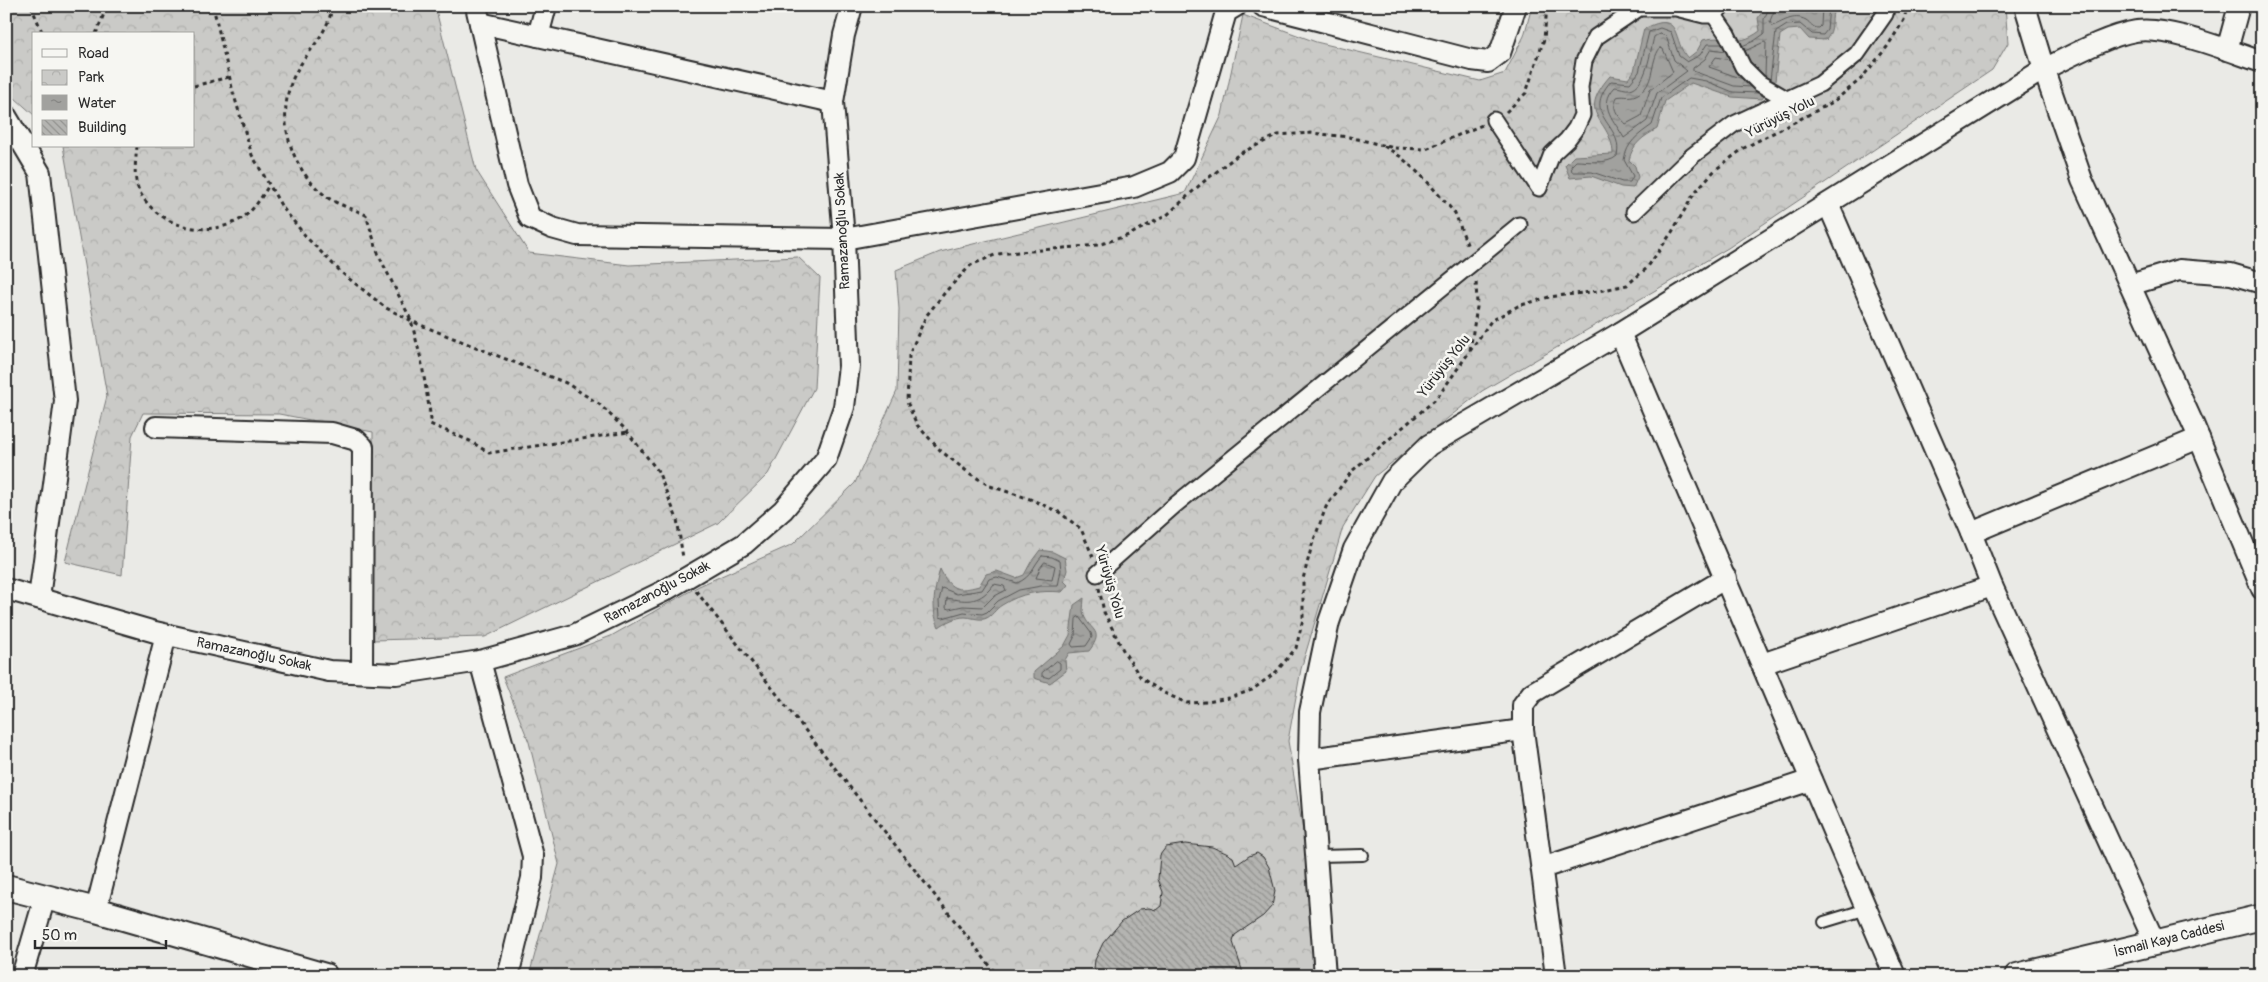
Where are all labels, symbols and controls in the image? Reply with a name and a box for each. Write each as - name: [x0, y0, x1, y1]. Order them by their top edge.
- legend: [32, 32, 195, 148]
- text: Road: [78, 44, 109, 63]
- text: Park: [78, 68, 105, 87]
- street label: Yürüyüş Yolu: [1742, 92, 1817, 142]
- text: Water: [78, 94, 117, 113]
- text: Building: [78, 118, 126, 137]
- street label: Ramazanoğlu Sokak: [830, 172, 854, 290]
- street label: Yürüyüş Yolu: [1414, 331, 1474, 402]
- street label: Yürüyüş Yolu: [1091, 543, 1129, 620]
- street label: Ramazanoğlu Sokak: [601, 557, 713, 627]
- street label: Ramazanoğlu Sokak: [195, 633, 313, 675]
- scale bar: [35, 917, 166, 949]
- street label: İsmail Kaya Caddesi: [2112, 917, 2226, 961]
- text: 50 m: [42, 926, 77, 945]

